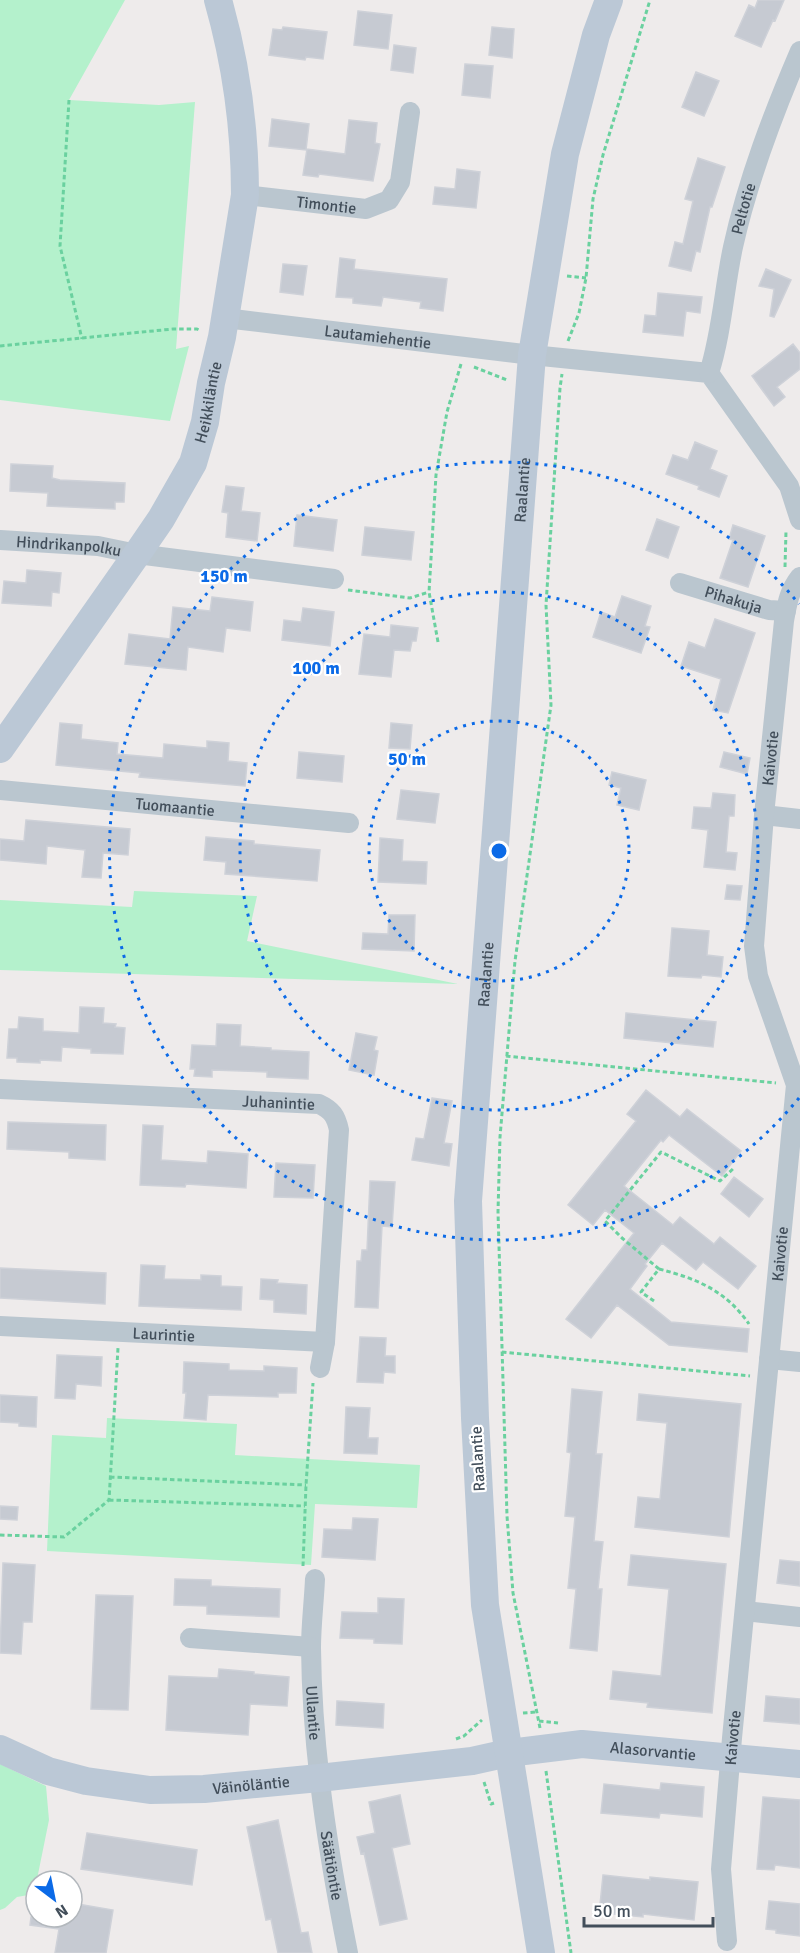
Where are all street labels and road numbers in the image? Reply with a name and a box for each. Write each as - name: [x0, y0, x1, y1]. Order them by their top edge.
- street label: Peltotie: [727, 181, 761, 237]
- street label: Timontie: [295, 192, 357, 219]
- street label: Lautamiehentie: [323, 321, 432, 354]
- street label: Heikkiläntie: [190, 359, 227, 446]
- street label: Raalantie: [510, 457, 535, 523]
- street label: Hindrikanpolku: [15, 532, 123, 562]
- street label: Pihakuja: [702, 582, 765, 618]
- street label: Kaivotie: [758, 730, 784, 787]
- street label: Tuomaantie: [135, 794, 216, 821]
- street label: Raalantie: [474, 941, 499, 1008]
- street label: Juhanintie: [242, 1091, 315, 1115]
- street label: Kaivotie: [768, 1226, 793, 1283]
- street label: Laurintie: [132, 1324, 195, 1347]
- street label: Raalantie: [466, 1426, 490, 1492]
- street label: Ullantie: [301, 1685, 325, 1741]
- street label: Kaivotie: [721, 1709, 746, 1766]
- street label: Alasorvantie: [609, 1738, 697, 1765]
- street label: Väinöläntie: [211, 1772, 291, 1799]
- street label: Säätiöntie: [316, 1830, 347, 1902]

